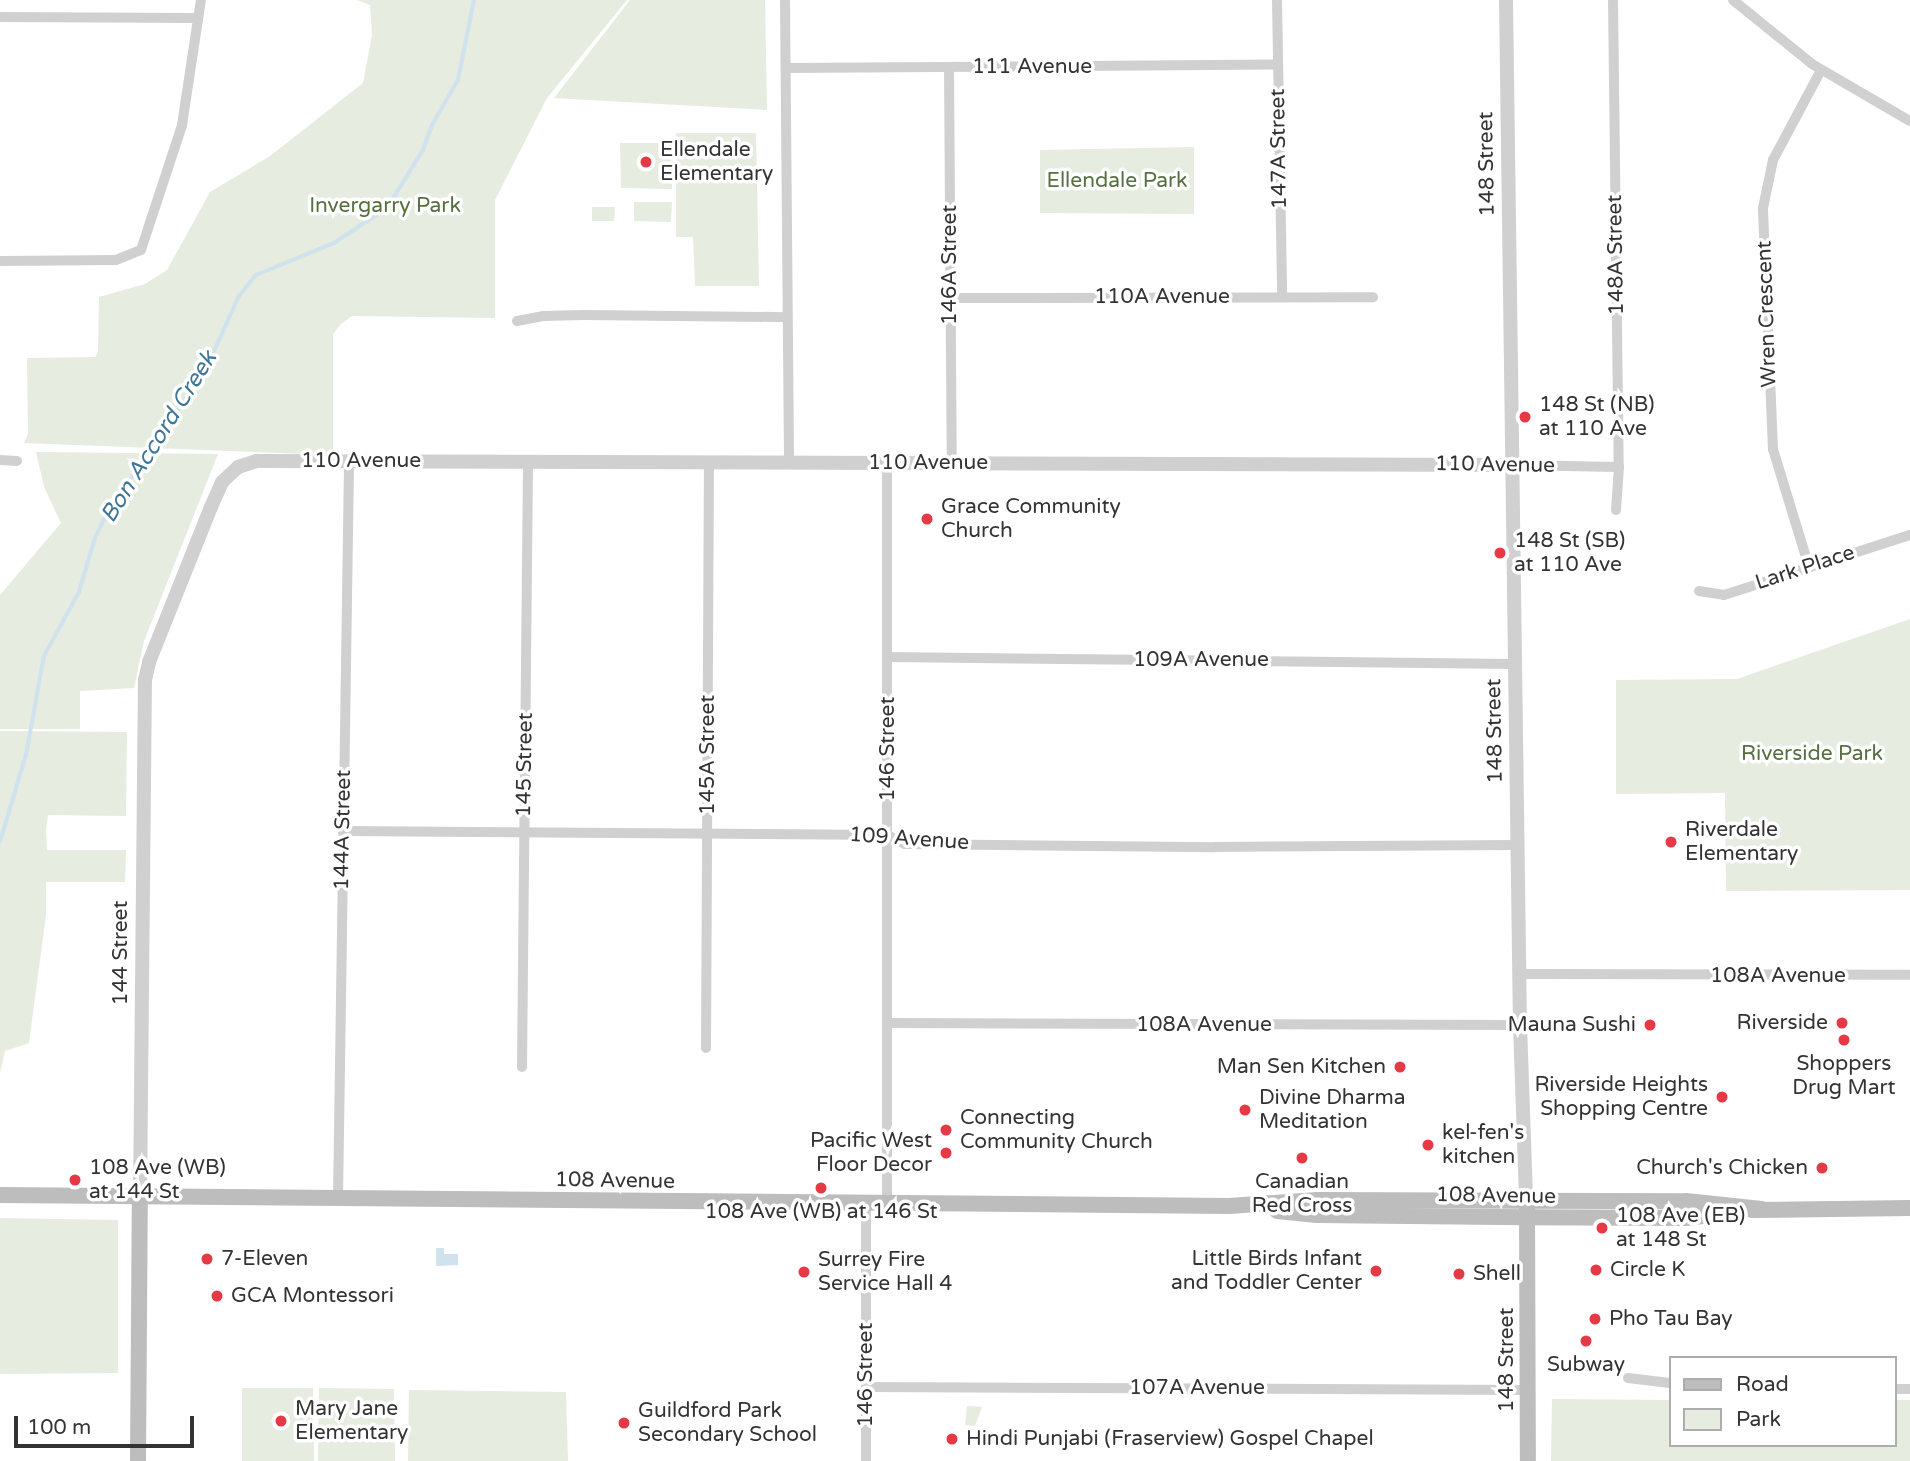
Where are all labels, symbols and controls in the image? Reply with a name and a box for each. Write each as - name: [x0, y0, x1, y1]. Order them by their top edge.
- street label: 111 Avenue: [972, 54, 1092, 80]
- street label: 147A Street: [1265, 88, 1293, 210]
- street label: 148 Street: [1473, 111, 1501, 217]
- place label: Ellendale Elementary: [660, 137, 773, 187]
- marker: Ellendale Elementary: [638, 154, 654, 170]
- park label: Ellendale Park: [1046, 168, 1188, 194]
- park label: Invergarry Park: [309, 193, 461, 219]
- street label: 148A Street: [1602, 194, 1630, 316]
- street label: 146A Street: [937, 205, 963, 325]
- street label: Wren Crescent: [1752, 240, 1782, 388]
- street label: 110A Avenue: [1094, 284, 1230, 310]
- water label: Bon Accord Creek: [95, 346, 223, 528]
- place label: 148 St (NB) at 110 Ave: [1539, 392, 1655, 442]
- marker: 148 St (NB) at 110 Ave: [1517, 409, 1533, 425]
- street label: 110 Avenue: [301, 448, 421, 474]
- street label: 110 Avenue: [868, 450, 988, 476]
- street label: 110 Avenue: [1435, 451, 1555, 479]
- place label: Grace Community Church: [941, 494, 1121, 544]
- marker: Grace Community Church: [919, 511, 935, 527]
- place label: 148 St (SB) at 110 Ave: [1514, 528, 1625, 578]
- street label: Lark Place: [1752, 540, 1858, 596]
- marker: 148 St (SB) at 110 Ave: [1492, 545, 1508, 561]
- street label: 109A Avenue: [1133, 647, 1269, 673]
- street label: 148 Street: [1481, 678, 1509, 784]
- street label: 145A Street: [695, 695, 721, 815]
- street label: 146 Street: [875, 696, 901, 802]
- street label: 145 Street: [511, 712, 539, 818]
- park label: Riverside Park: [1741, 741, 1883, 767]
- street label: 144A Street: [329, 769, 357, 891]
- place label: Riverdale Elementary: [1685, 817, 1798, 867]
- street label: 109 Avenue: [848, 822, 970, 856]
- marker: Riverdale Elementary: [1663, 834, 1679, 850]
- street label: 144 Street: [108, 900, 134, 1006]
- street label: 108A Avenue: [1710, 963, 1846, 989]
- place label: Riverside: [1736, 1010, 1828, 1036]
- street label: 108A Avenue: [1136, 1012, 1272, 1038]
- place label: Mauna Sushi: [1508, 1012, 1636, 1038]
- marker: Riverside: [1834, 1015, 1850, 1031]
- marker: Mauna Sushi: [1642, 1017, 1658, 1033]
- marker: Shoppers Drug Mart: [1836, 1032, 1852, 1048]
- place label: Shoppers Drug Mart: [1792, 1051, 1896, 1101]
- place label: Man Sen Kitchen: [1217, 1054, 1386, 1080]
- marker: Man Sen Kitchen: [1392, 1059, 1408, 1075]
- place label: Riverside Heights Shopping Centre: [1534, 1072, 1708, 1122]
- place label: Divine Dharma Meditation: [1259, 1085, 1406, 1135]
- marker: Riverside Heights Shopping Centre: [1714, 1089, 1730, 1105]
- marker: Divine Dharma Meditation: [1237, 1102, 1253, 1118]
- place label: Connecting Community Church: [960, 1105, 1153, 1155]
- place label: kel-fen's kitchen: [1442, 1120, 1524, 1170]
- marker: Connecting Community Church: [938, 1122, 954, 1138]
- place label: Pacific West Floor Decor: [810, 1128, 932, 1178]
- marker: kel-fen's kitchen: [1420, 1137, 1436, 1153]
- marker: Pacific West Floor Decor: [938, 1145, 954, 1161]
- marker: Canadian Red Cross: [1294, 1150, 1310, 1166]
- place label: 108 Ave (WB) at 144 St: [89, 1155, 226, 1205]
- place label: Church's Chicken: [1636, 1155, 1808, 1181]
- marker: Church's Chicken: [1814, 1160, 1830, 1176]
- street label: 108 Avenue: [555, 1167, 675, 1195]
- place label: Canadian Red Cross: [1252, 1169, 1352, 1219]
- marker: 108 Ave (WB) at 144 St: [67, 1172, 83, 1188]
- marker: 108 Ave (WB) at 146 St: [813, 1180, 829, 1196]
- street label: 108 Avenue: [1436, 1182, 1556, 1210]
- place label: 108 Ave (WB) at 146 St: [705, 1199, 937, 1225]
- place label: 108 Ave (EB) at 148 St: [1616, 1203, 1745, 1253]
- marker: 108 Ave (EB) at 148 St: [1594, 1220, 1610, 1236]
- place label: 7-Eleven: [221, 1246, 308, 1272]
- place label: Little Birds Infant and Toddler Center: [1171, 1246, 1362, 1296]
- place label: Surrey Fire Service Hall 4: [818, 1247, 952, 1297]
- marker: 7-Eleven: [199, 1251, 215, 1267]
- place label: Circle K: [1610, 1257, 1685, 1283]
- place label: Shell: [1473, 1261, 1521, 1287]
- marker: Circle K: [1588, 1262, 1604, 1278]
- marker: Little Birds Infant and Toddler Center: [1368, 1263, 1384, 1279]
- marker: Surrey Fire Service Hall 4: [796, 1264, 812, 1280]
- marker: Shell: [1451, 1266, 1467, 1282]
- place label: GCA Montessori: [231, 1283, 394, 1309]
- marker: GCA Montessori: [209, 1288, 225, 1304]
- place label: Pho Tau Bay: [1609, 1306, 1733, 1332]
- street label: 148 Street: [1494, 1307, 1520, 1413]
- marker: Pho Tau Bay: [1587, 1311, 1603, 1327]
- street label: 146 Street: [853, 1322, 879, 1428]
- marker: Subway: [1578, 1333, 1594, 1349]
- place label: Subway: [1547, 1352, 1625, 1378]
- legend: [1668, 1356, 1896, 1447]
- text: Road: [1736, 1372, 1789, 1397]
- street label: 107A Avenue: [1129, 1375, 1265, 1401]
- place label: Mary Jane Elementary: [295, 1396, 408, 1446]
- place label: Guildford Park Secondary School: [638, 1398, 817, 1448]
- scale bar: [18, 1402, 198, 1446]
- text: Park: [1736, 1407, 1781, 1432]
- marker: Mary Jane Elementary: [273, 1413, 289, 1429]
- text: 100 m: [27, 1415, 91, 1440]
- marker: Guildford Park Secondary School: [616, 1415, 632, 1431]
- place label: Hindi Punjabi (Fraserview) Gospel Chapel: [966, 1426, 1374, 1452]
- marker: Hindi Punjabi (Fraserview) Gospel Chapel: [944, 1431, 960, 1447]

